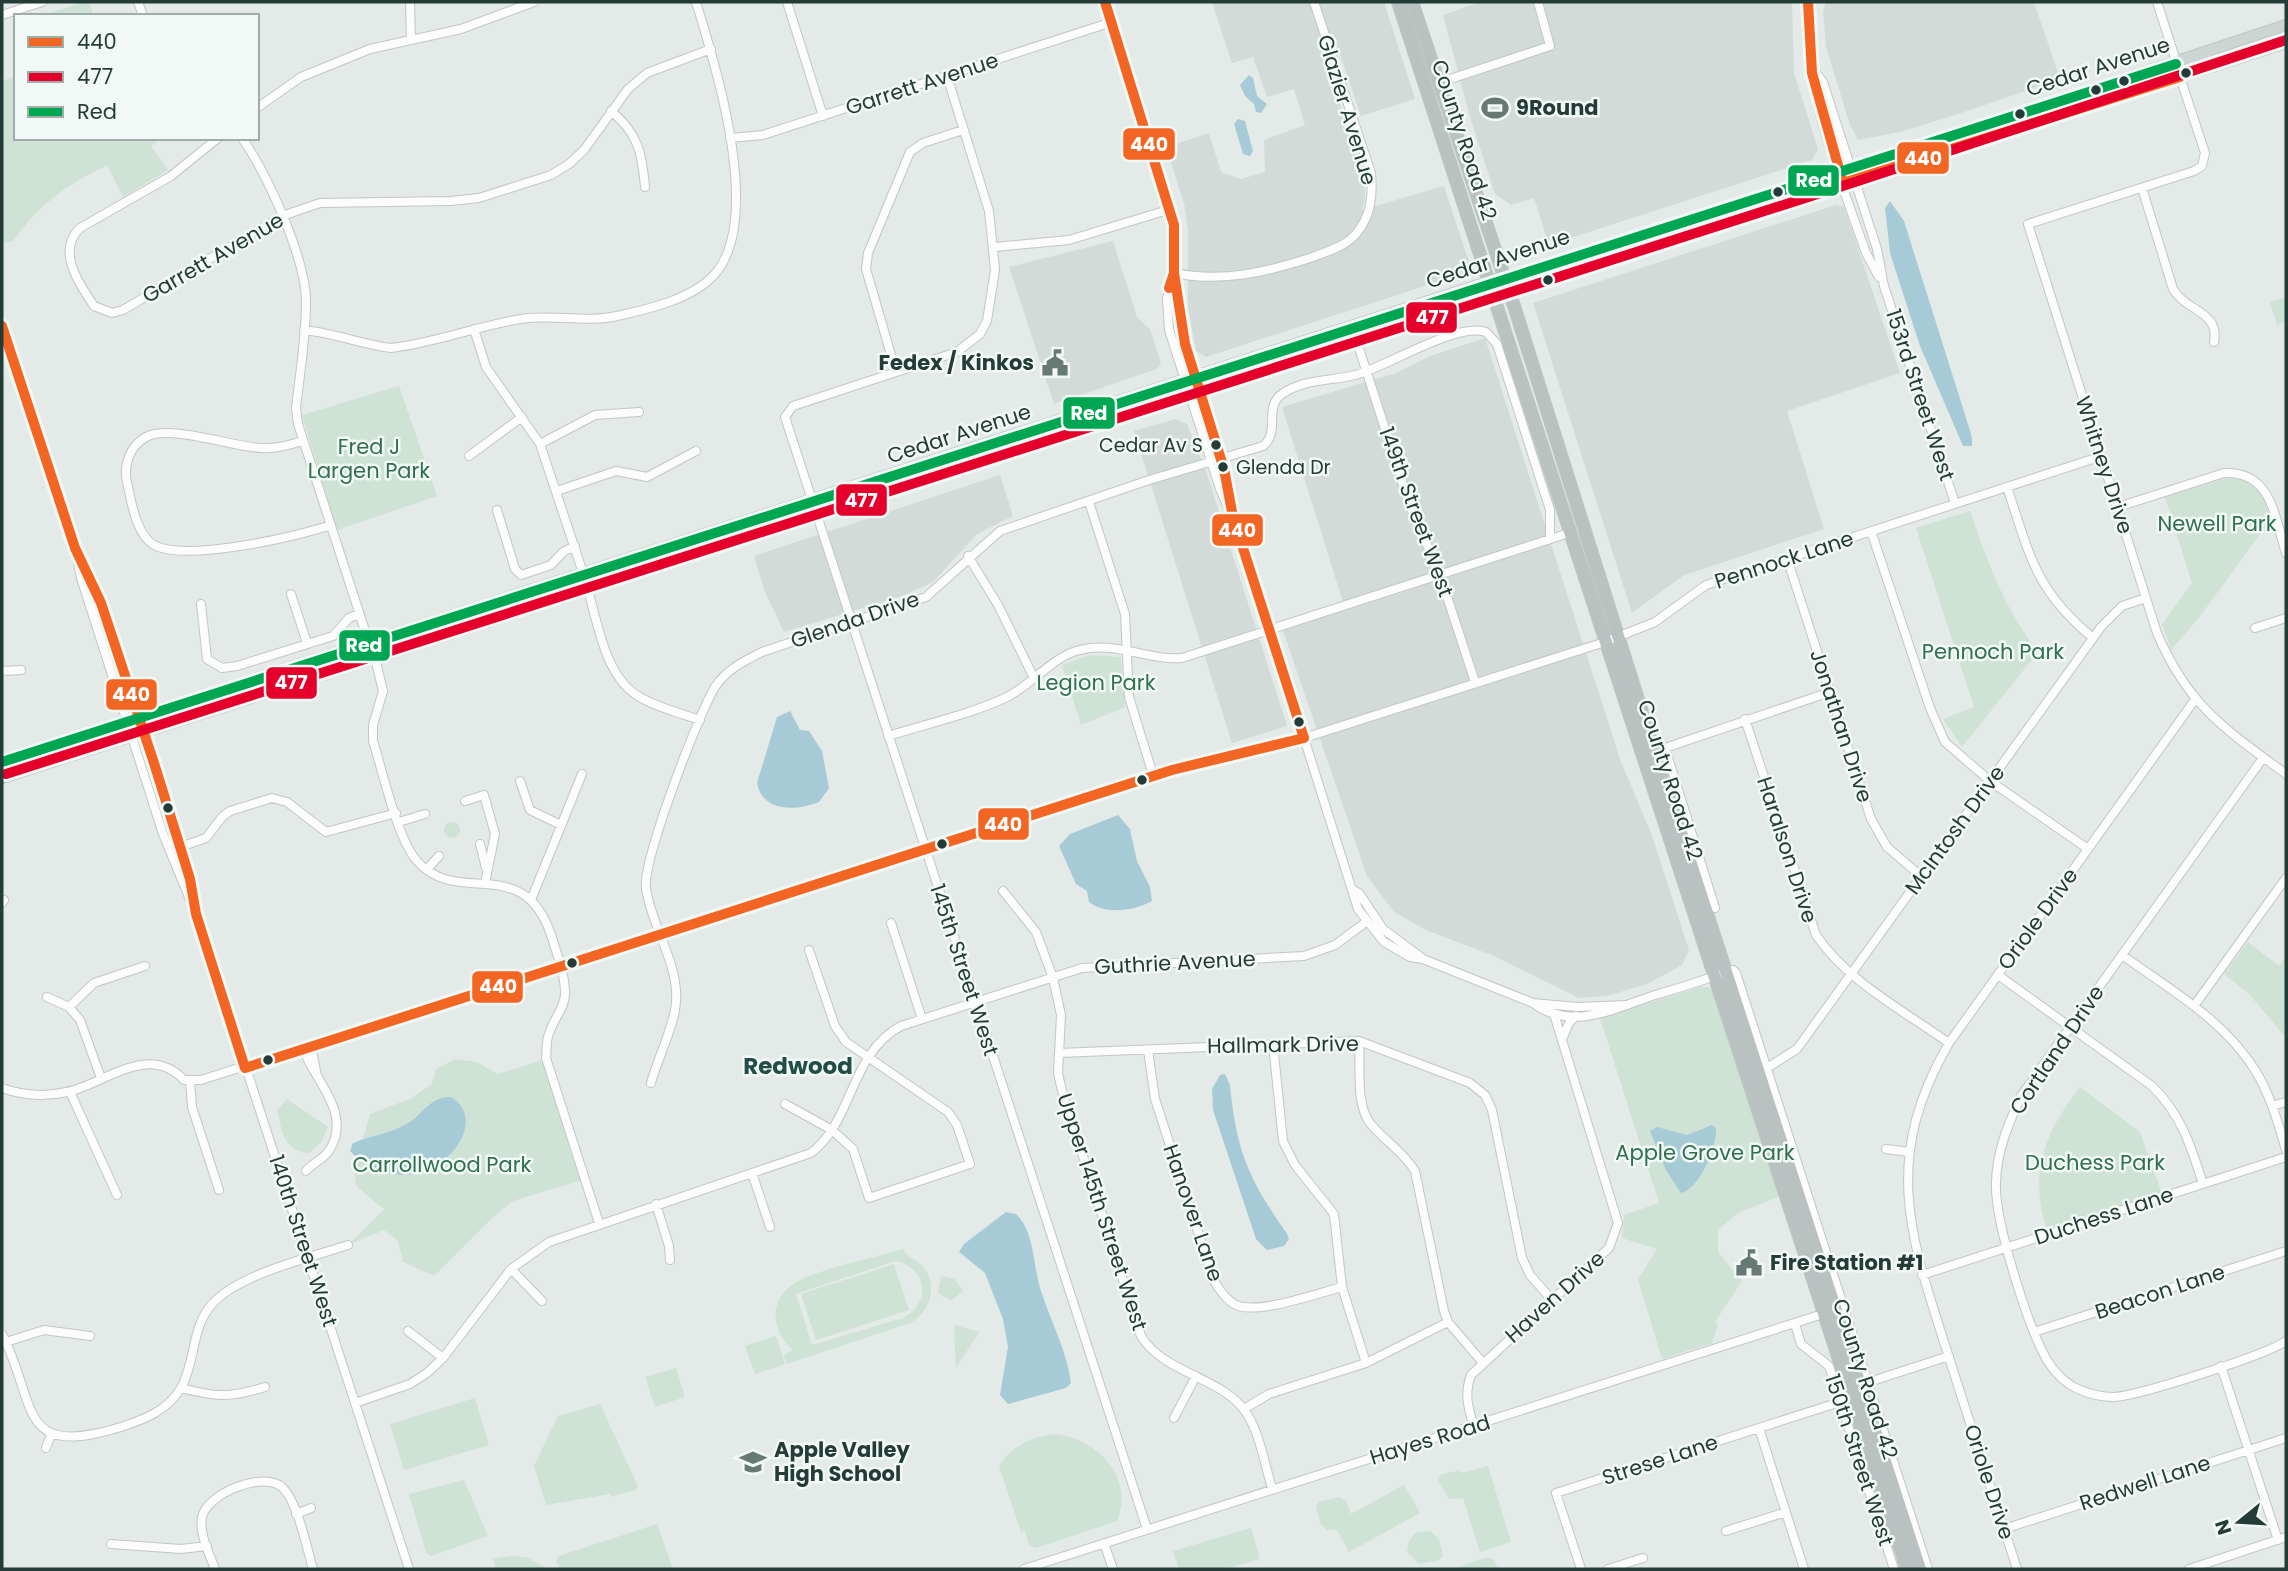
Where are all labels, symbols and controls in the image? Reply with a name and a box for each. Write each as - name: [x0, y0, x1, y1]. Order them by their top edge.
- legend: [14, 14, 259, 140]
- text: 440: [77, 27, 117, 56]
- street label: Cedar Avenue: [2022, 30, 2174, 103]
- street label: Glazier Avenue: [1311, 31, 1384, 189]
- street label: Garrett Avenue: [842, 45, 1002, 122]
- street label: County Road 42: [1425, 56, 1504, 224]
- text: 477: [77, 62, 113, 91]
- unlabelled marker: [2179, 66, 2193, 80]
- unlabelled marker: [2117, 74, 2131, 88]
- unlabelled marker: [2089, 83, 2103, 97]
- sports icon: 9Round: [1480, 93, 1510, 123]
- place label: 9Round: [1516, 93, 1599, 122]
- text: Red: [77, 97, 117, 126]
- unlabelled marker: [2013, 107, 2027, 121]
- line badge: 440: [1122, 127, 1176, 161]
- text: 440: [1130, 131, 1168, 158]
- line badge: 440: [1896, 141, 1950, 175]
- text: 440: [1904, 145, 1942, 172]
- line badge: Red: [1787, 164, 1840, 197]
- text: Red: [1796, 167, 1833, 194]
- unlabelled marker: [1771, 185, 1785, 199]
- street label: Garrett Avenue: [137, 205, 289, 310]
- street label: Cedar Avenue: [1422, 222, 1574, 295]
- unlabelled marker: [1541, 273, 1555, 287]
- line badge: 477: [1405, 301, 1458, 334]
- text: 477: [1415, 304, 1449, 331]
- street label: 153rd Street West: [1879, 305, 1962, 485]
- place label: Fedex / Kinkos: [879, 348, 1034, 377]
- public building icon: Fedex / Kinkos: [1040, 348, 1070, 378]
- street label: Whitney Drive: [2069, 392, 2140, 537]
- line badge: Red: [1062, 396, 1116, 430]
- street label: Cedar Avenue: [883, 397, 1035, 470]
- text: Red: [1071, 400, 1108, 427]
- street label: 149th Street West: [1372, 423, 1461, 601]
- park label: Fred J Largen Park: [308, 432, 430, 485]
- place label: Cedar Av S: [1099, 432, 1203, 459]
- marker: Cedar Av S: [1209, 438, 1223, 452]
- place label: Glenda Dr: [1236, 454, 1331, 481]
- marker: Glenda Dr: [1216, 460, 1230, 474]
- line badge: 477: [835, 483, 888, 517]
- text: 477: [844, 487, 878, 514]
- park label: Newell Park: [2158, 509, 2277, 538]
- line badge: 440: [1211, 513, 1264, 547]
- text: 440: [1218, 517, 1256, 544]
- street label: Pennock Lane: [1711, 523, 1857, 596]
- street label: Glenda Drive: [786, 584, 923, 655]
- line badge: Red: [338, 629, 391, 662]
- text: Red: [346, 632, 383, 659]
- park label: Pennoch Park: [1922, 637, 2064, 666]
- street label: Jonathan Drive: [1803, 646, 1880, 806]
- line badge: 477: [265, 666, 318, 700]
- park label: Legion Park: [1037, 668, 1156, 697]
- text: 477: [274, 669, 308, 696]
- line badge: 440: [105, 678, 158, 711]
- text: 440: [112, 681, 150, 708]
- street label: County Road 42: [1631, 696, 1710, 864]
- unlabelled marker: [1292, 715, 1306, 729]
- street label: McIntosh Drive: [1898, 759, 2011, 900]
- unlabelled marker: [1135, 773, 1149, 787]
- street label: Haralson Drive: [1750, 773, 1825, 927]
- unlabelled marker: [161, 801, 175, 815]
- line badge: 440: [977, 807, 1030, 841]
- text: 440: [984, 811, 1022, 838]
- unlabelled marker: [935, 837, 949, 851]
- street label: Oriole Drive: [1991, 862, 2084, 976]
- street label: 145th Street West: [923, 880, 1006, 1059]
- street label: Guthrie Avenue: [1094, 944, 1256, 981]
- unlabelled marker: [565, 956, 579, 970]
- line badge: 440: [471, 970, 524, 1004]
- text: 440: [479, 973, 517, 1000]
- street label: Cortland Drive: [2003, 979, 2111, 1120]
- street label: Hallmark Drive: [1207, 1029, 1359, 1060]
- district label: Redwood: [743, 1050, 853, 1082]
- unlabelled marker: [261, 1053, 275, 1067]
- street label: Upper 145th Street West: [1050, 1089, 1155, 1334]
- park label: Apple Grove Park: [1615, 1138, 1795, 1167]
- street label: Hanover Lane: [1156, 1140, 1231, 1285]
- park label: Duchess Park: [2025, 1148, 2165, 1177]
- park label: Carrollwood Park: [353, 1150, 532, 1179]
- street label: 140th Street West: [262, 1151, 345, 1330]
- street label: Duchess Lane: [2031, 1179, 2177, 1252]
- street label: Haven Drive: [1498, 1244, 1611, 1349]
- public building icon: Fire Station #1: [1734, 1248, 1764, 1278]
- place label: Fire Station #1: [1770, 1248, 1923, 1277]
- street label: Beacon Lane: [2091, 1257, 2229, 1326]
- street label: County Road 42: [1826, 1295, 1905, 1463]
- street label: 150th Street West: [1818, 1370, 1901, 1549]
- street label: Hayes Road: [1366, 1407, 1494, 1472]
- street label: Oriole Drive: [1957, 1421, 2022, 1543]
- street label: Strese Lane: [1598, 1427, 1721, 1492]
- place label: Apple Valley High School: [774, 1435, 910, 1488]
- school or university icon: Apple Valley High School: [738, 1447, 768, 1477]
- street label: Redwell Lane: [2076, 1448, 2214, 1517]
- north arrow: [2204, 1487, 2274, 1557]
- text: N: [2208, 1516, 2238, 1538]

